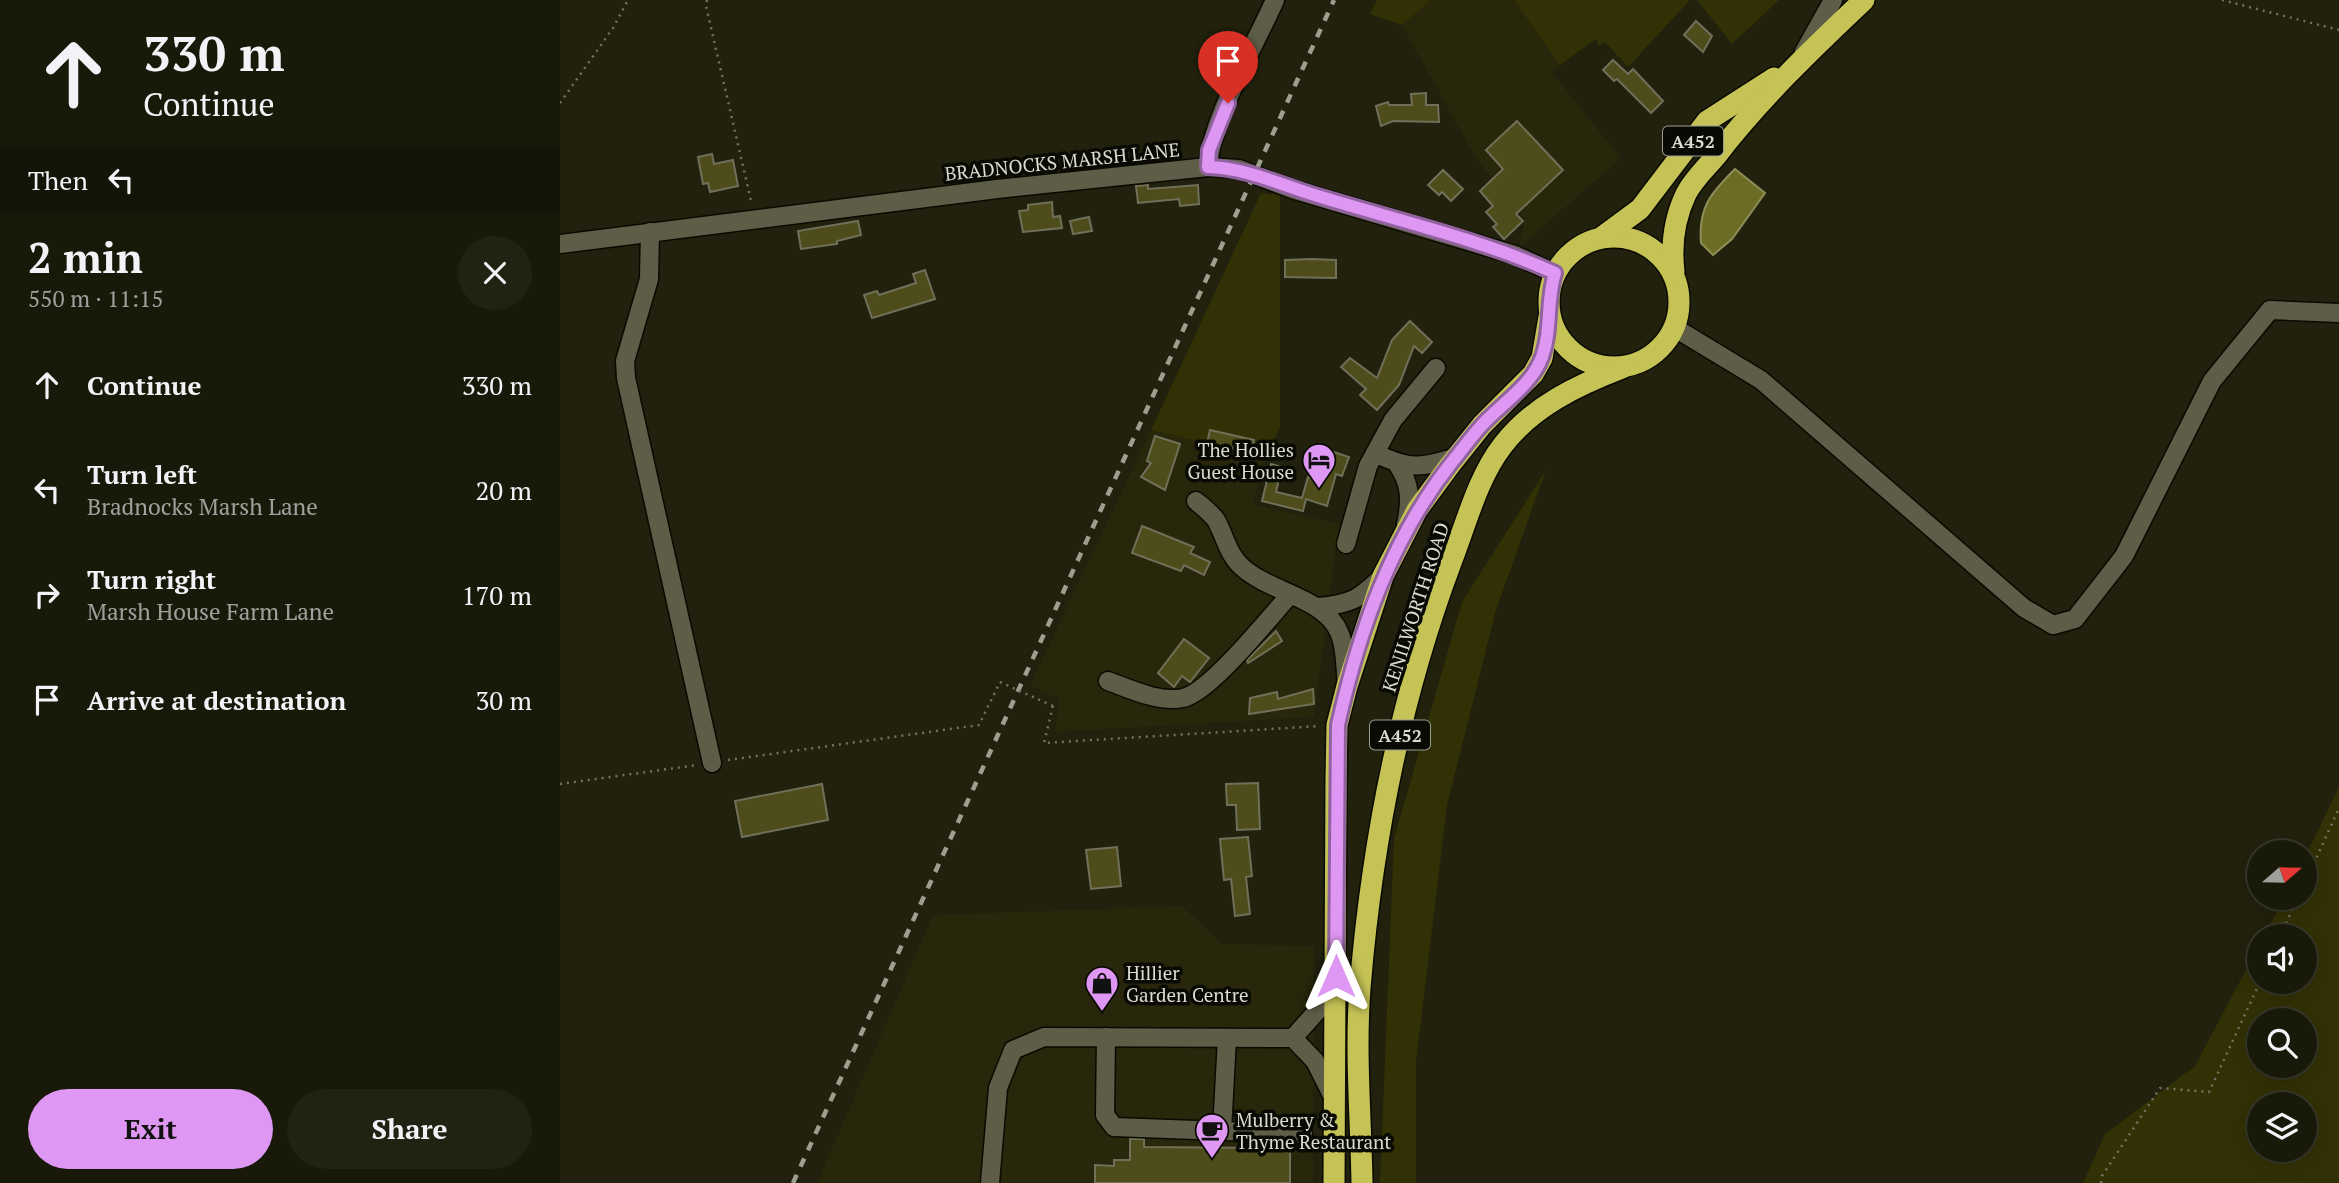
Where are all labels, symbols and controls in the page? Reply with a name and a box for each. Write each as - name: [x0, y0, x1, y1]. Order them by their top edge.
- text: 330 m: [143, 20, 285, 85]
- icon: ahead: [28, 28, 119, 119]
- pin: [1198, 31, 1258, 103]
- icon: arrive: [1209, 42, 1247, 80]
- text: Continue: [143, 83, 275, 125]
- road number: A452: [1663, 126, 1723, 156]
- street label: BRADNOCKS MARSH LANE: [943, 136, 1181, 186]
- icon: left: [102, 161, 140, 199]
- text: Then: [28, 163, 88, 197]
- text: 2 min: [28, 229, 143, 285]
- button: close: [458, 236, 532, 310]
- text: 550 m · 11:15: [28, 283, 163, 314]
- icon: ahead: [28, 366, 66, 404]
- text: Continue: [87, 368, 201, 402]
- text: 330 m: [462, 368, 532, 402]
- place label: The Hollies Guest House: [1188, 437, 1294, 484]
- hotel icon: The Hollies Guest House: [1300, 441, 1338, 490]
- text: Turn left: [87, 457, 197, 491]
- icon: left: [28, 471, 66, 509]
- text: 20 m: [476, 473, 532, 507]
- text: Bradnocks Marsh Lane: [87, 491, 318, 522]
- street label: KENILWORTH ROAD: [1376, 519, 1454, 695]
- text: Turn right: [87, 562, 216, 596]
- icon: right: [28, 576, 66, 614]
- text: 170 m: [462, 578, 532, 612]
- text: Marsh House Farm Lane: [87, 596, 334, 627]
- icon: arrive: [28, 681, 66, 719]
- text: Arrive at destination: [87, 683, 346, 717]
- text: 30 m: [476, 683, 532, 717]
- road number: A452: [1370, 720, 1430, 750]
- north arrow: [2247, 840, 2317, 910]
- map controls: [2247, 840, 2317, 1162]
- button: sound: [2247, 924, 2317, 994]
- position arrow: [1299, 939, 1373, 1013]
- place label: Hillier Garden Centre: [1126, 960, 1249, 1007]
- shop icon: Hillier Garden Centre: [1083, 964, 1121, 1013]
- button: search: [2247, 1008, 2317, 1078]
- button: Exit: [28, 1089, 273, 1169]
- button: Share: [287, 1089, 532, 1169]
- button: layers: [2247, 1092, 2317, 1162]
- place label: Mulberry & Thyme Restaurant: [1236, 1107, 1391, 1154]
- cafe icon: Mulberry & Thyme Restaurant: [1193, 1111, 1231, 1160]

